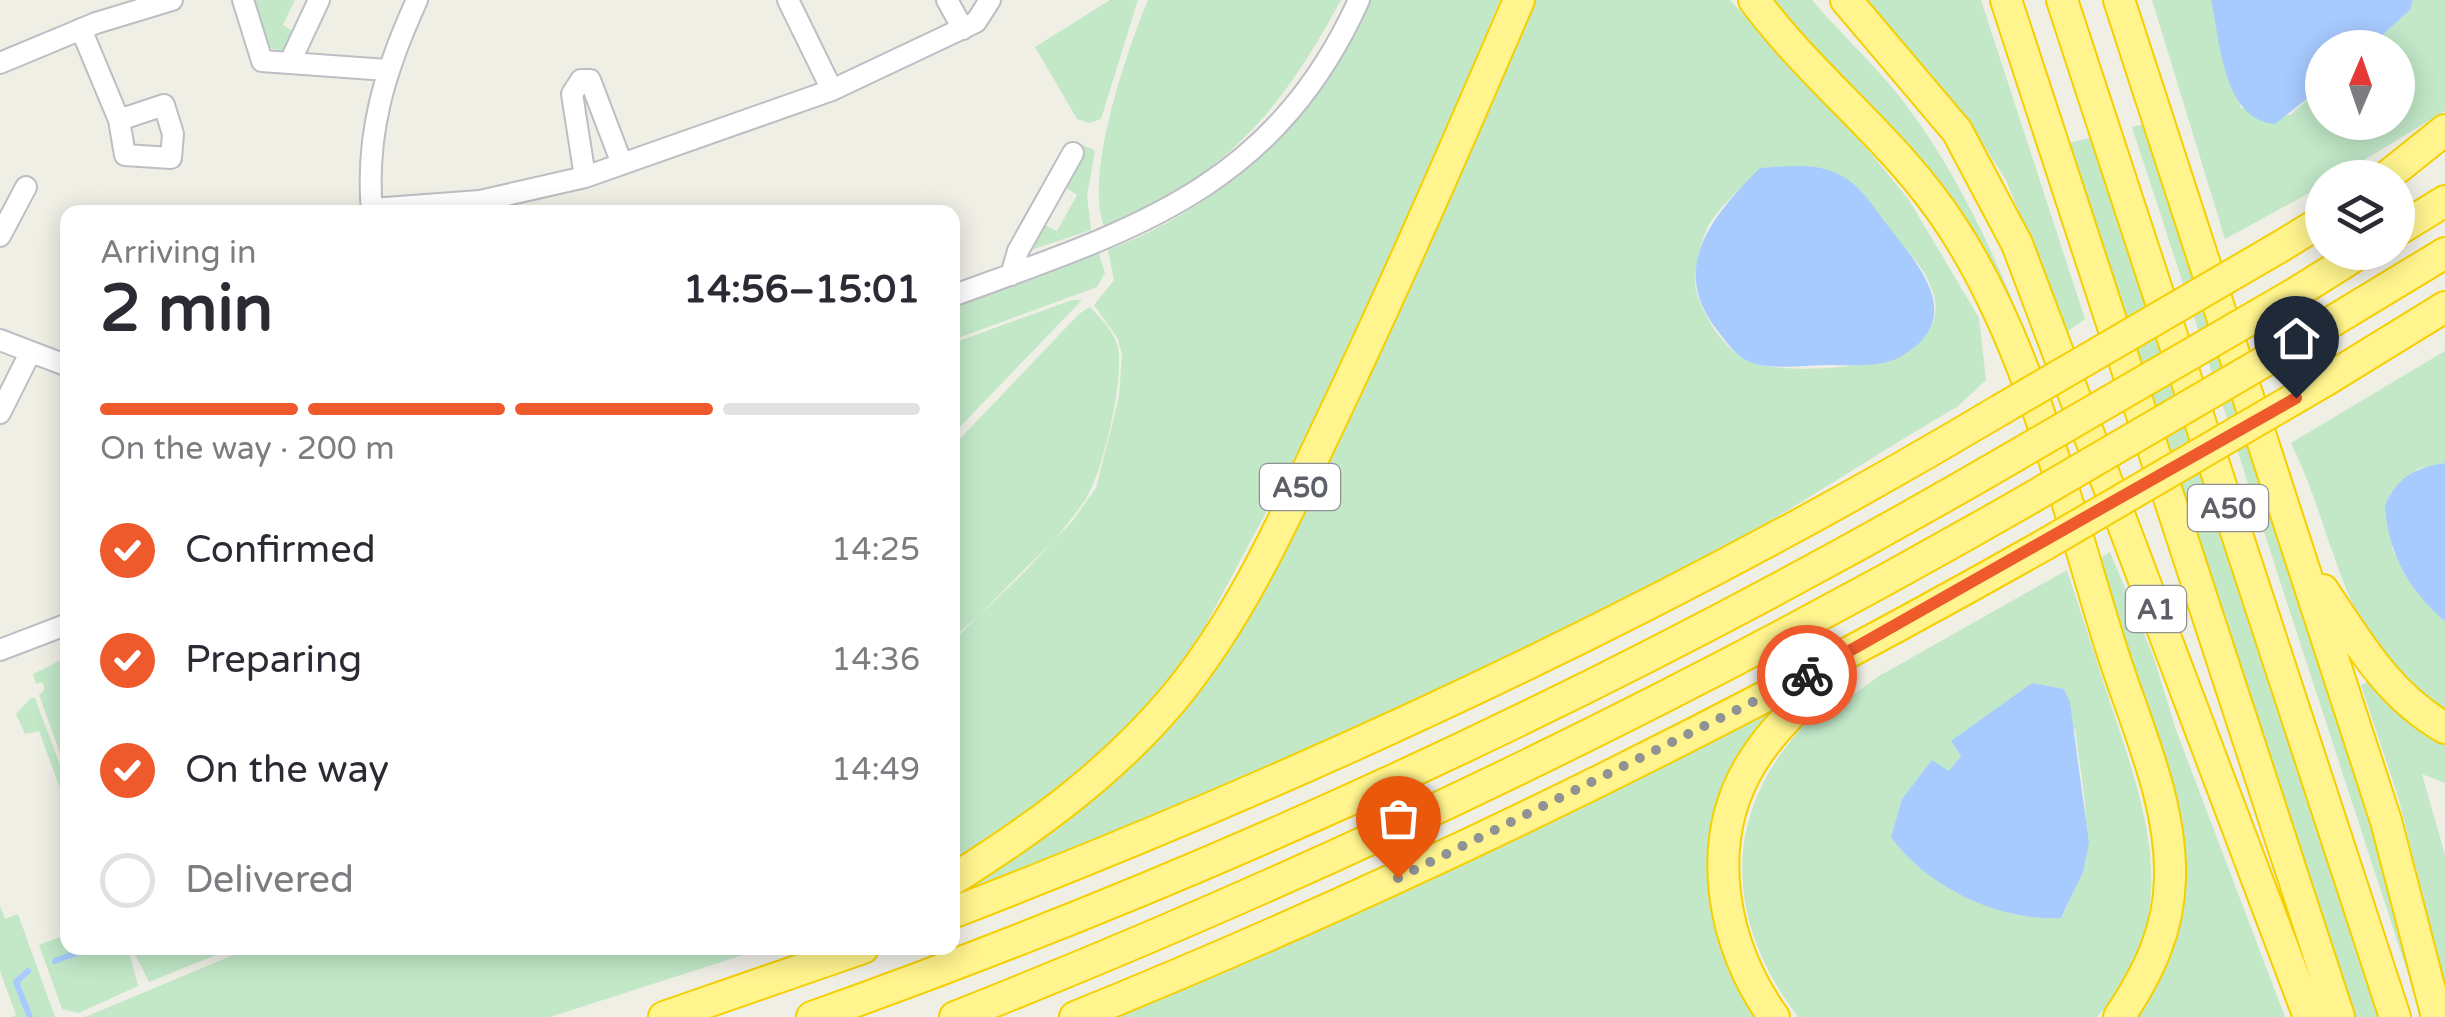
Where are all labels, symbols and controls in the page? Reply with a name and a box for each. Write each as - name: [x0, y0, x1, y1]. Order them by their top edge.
- north arrow: [2305, 30, 2415, 140]
- map controls: [2305, 30, 2415, 270]
- button: layers: [2305, 160, 2415, 270]
- text: Arriving in: [100, 234, 257, 272]
- text: 14:56–15:01: [683, 267, 920, 313]
- text: 2 min: [100, 270, 273, 349]
- pin: [2254, 296, 2339, 399]
- icon: home: [2269, 311, 2324, 366]
- text: On the way · 200 m: [100, 430, 395, 468]
- road number: A50: [1260, 464, 1340, 510]
- road number: A50: [2188, 485, 2268, 531]
- icon: check: [100, 523, 155, 578]
- text: Confirmed: [185, 527, 376, 573]
- text: 14:25: [831, 531, 920, 569]
- road number: A1: [2126, 586, 2186, 632]
- courier: [1757, 625, 1857, 725]
- icon: check: [100, 633, 155, 688]
- text: Preparing: [185, 637, 362, 683]
- text: 14:36: [831, 641, 920, 679]
- icon: bike: [1780, 648, 1835, 703]
- icon: check: [100, 743, 155, 798]
- text: On the way: [185, 747, 389, 793]
- text: 14:49: [831, 751, 920, 789]
- pin: [1356, 776, 1441, 879]
- icon: bag: [1371, 791, 1426, 846]
- text: Delivered: [185, 857, 354, 903]

